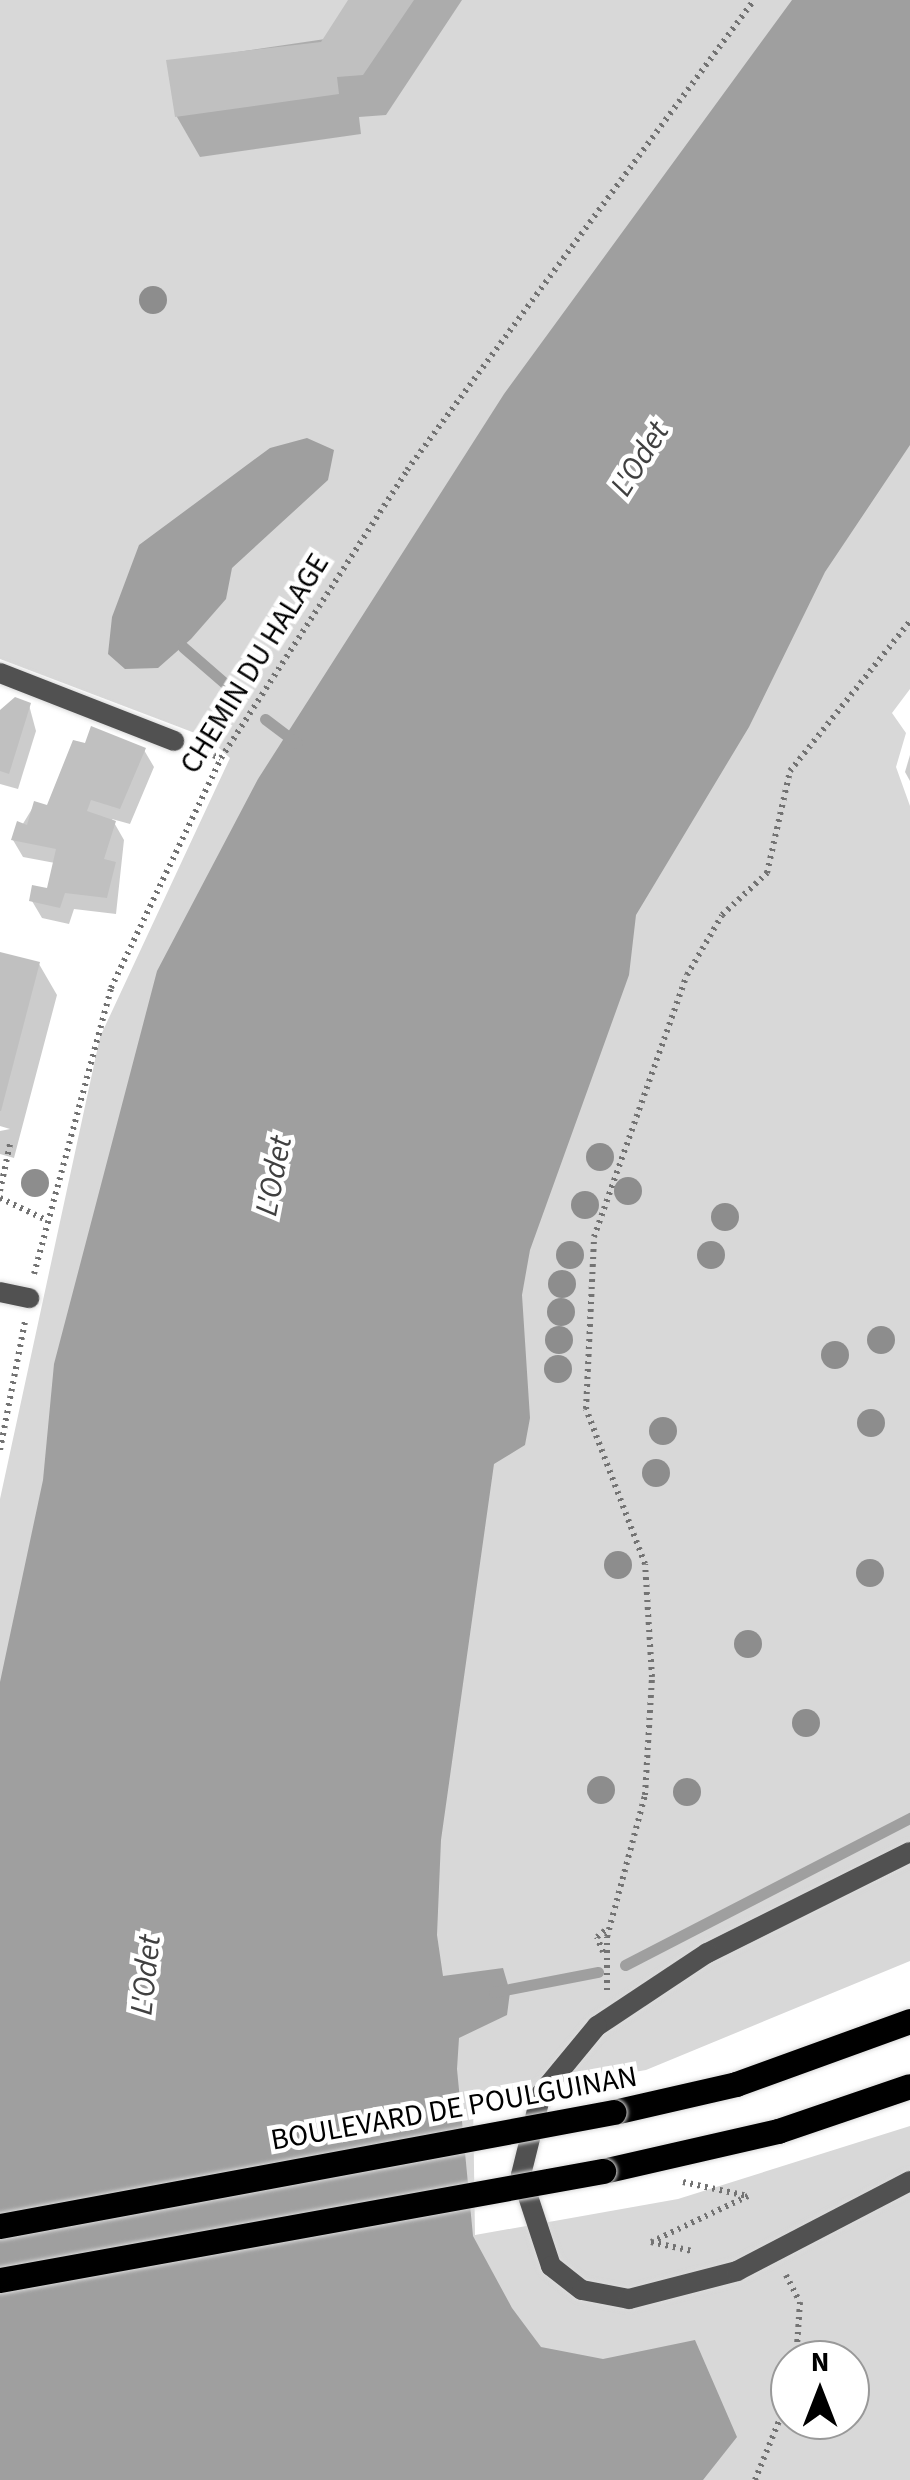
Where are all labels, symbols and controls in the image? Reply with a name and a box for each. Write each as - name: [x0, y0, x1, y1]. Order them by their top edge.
- water label: L'Odet: [602, 415, 678, 503]
- street label: CHEMIN DU HALAGE: [173, 548, 337, 780]
- water label: L'Odet: [247, 1133, 301, 1219]
- water label: L'Odet: [123, 1933, 169, 2017]
- street label: BOULEVARD DE POULGUINAN: [268, 2059, 640, 2159]
- north arrow: [770, 2340, 870, 2440]
- text: N: [811, 2342, 829, 2382]

